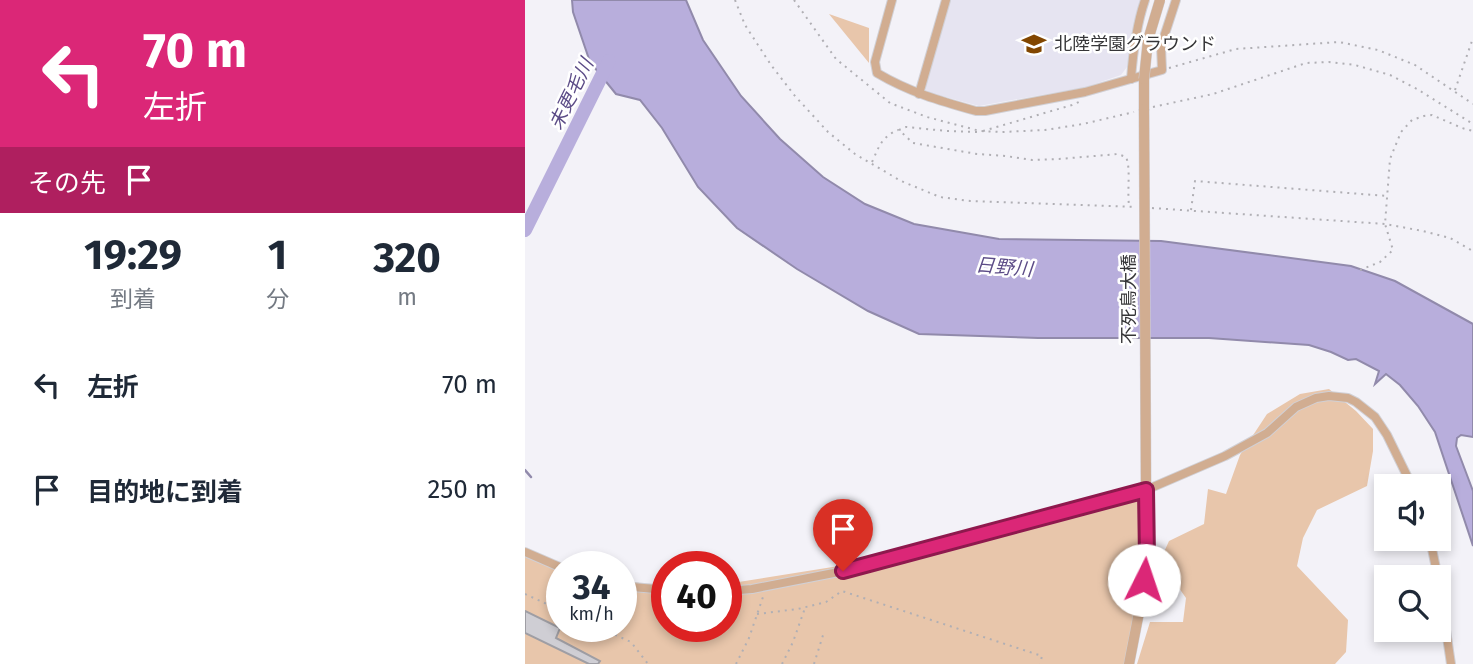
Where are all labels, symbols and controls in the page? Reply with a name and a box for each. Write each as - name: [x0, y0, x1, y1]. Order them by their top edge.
- text: 70 m: [143, 21, 247, 80]
- icon: left: [28, 28, 119, 119]
- school or university icon: 北陸学園グラウンド: [1020, 30, 1048, 58]
- place label: 北陸学園グラウンド: [1054, 33, 1216, 55]
- water label: 未更毛川: [544, 53, 599, 133]
- text: 左折: [143, 88, 207, 126]
- icon: arrive: [120, 161, 158, 199]
- text: その先: [28, 168, 106, 199]
- text: 19:29: [84, 230, 182, 280]
- text: 1: [268, 230, 287, 280]
- text: 320: [373, 233, 441, 283]
- water label: 日野川: [975, 253, 1035, 281]
- street label: 不死鳥大橋: [1118, 254, 1140, 344]
- text: m: [397, 283, 417, 311]
- text: 到着: [110, 285, 156, 313]
- text: 分: [266, 285, 289, 313]
- icon: left: [28, 366, 66, 404]
- text: 70 m: [442, 369, 497, 400]
- text: 左折: [87, 372, 139, 403]
- icon: arrive: [28, 471, 66, 509]
- text: 250 m: [427, 474, 497, 505]
- map controls: [1374, 474, 1451, 642]
- button: sound: [1374, 474, 1451, 551]
- text: 目的地に到着: [87, 477, 243, 508]
- pin: [813, 499, 873, 571]
- icon: arrive: [824, 510, 862, 548]
- position arrow: [1107, 543, 1181, 617]
- speed limit sign: 40: [651, 551, 742, 642]
- button: search: [1374, 565, 1451, 642]
- text: 34: [573, 566, 610, 608]
- text: km/h: [569, 603, 614, 625]

